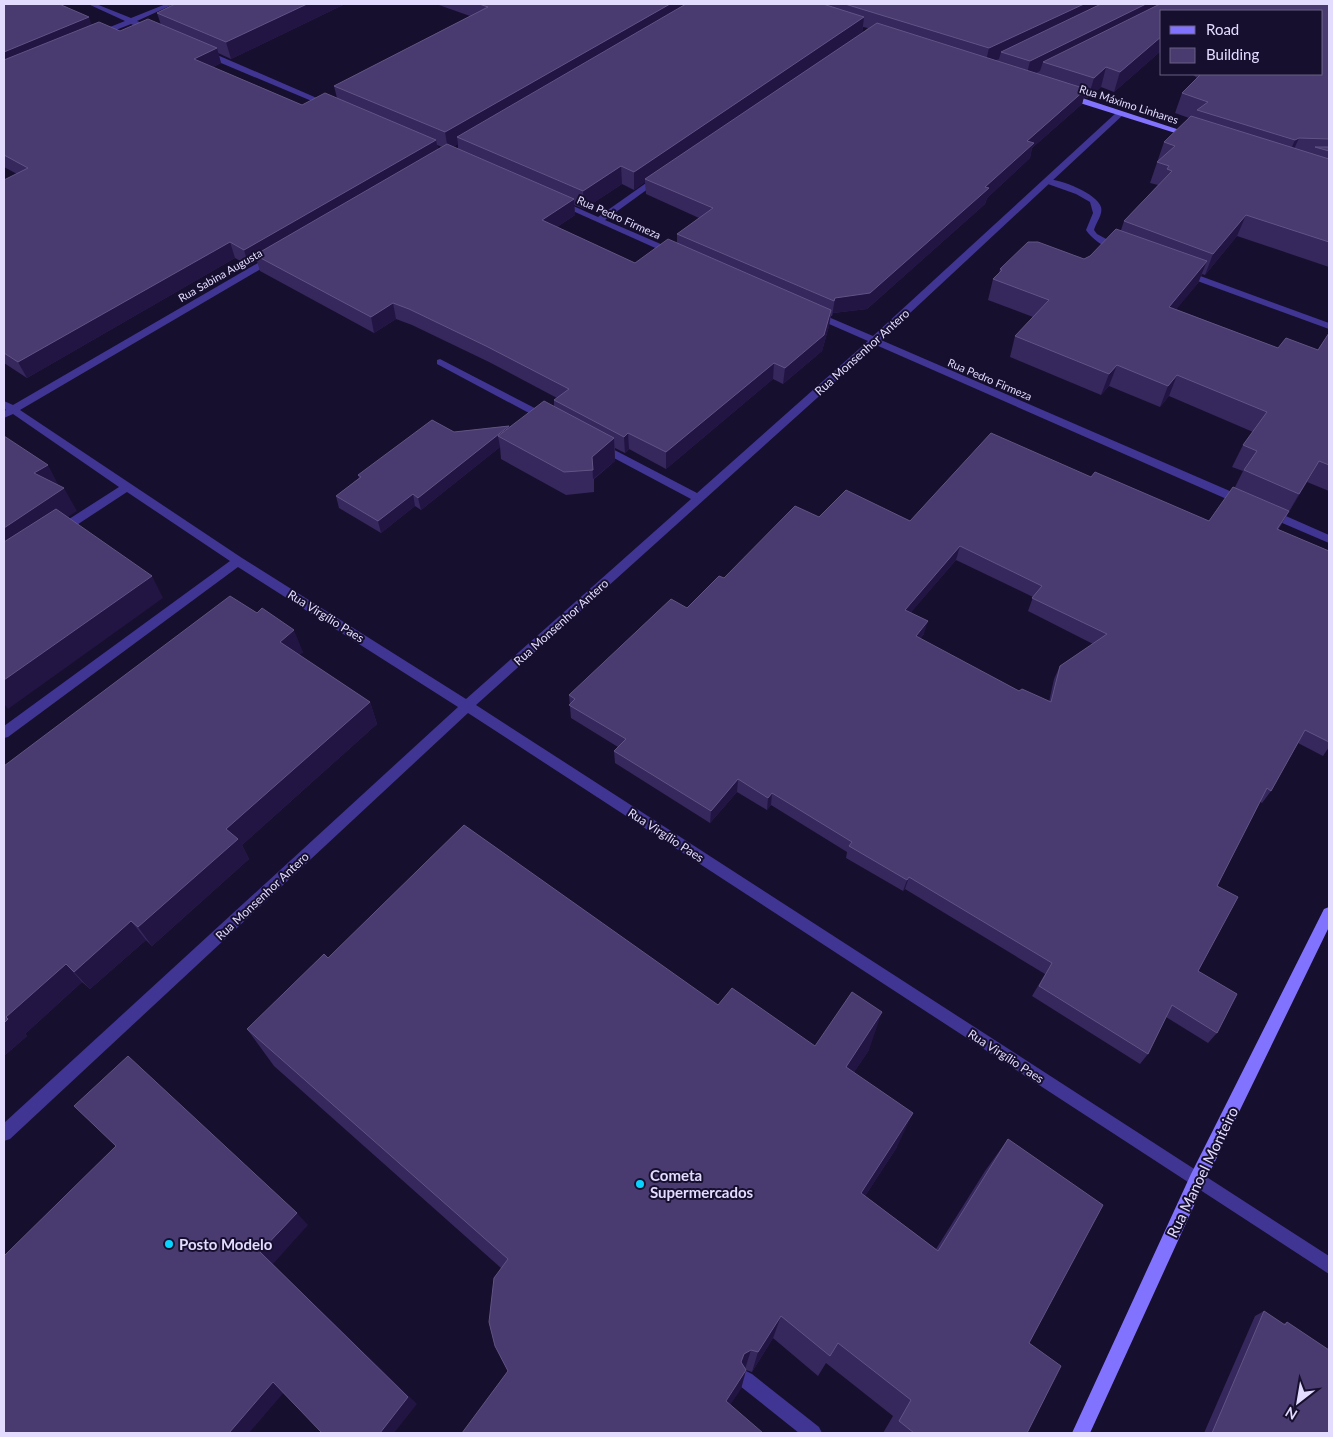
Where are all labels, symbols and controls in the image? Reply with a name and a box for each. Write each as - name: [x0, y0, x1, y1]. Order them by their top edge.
- legend: [1160, 10, 1323, 75]
- text: Road: [1206, 20, 1239, 38]
- text: Building: [1206, 45, 1259, 63]
- street label: Rua Máximo Linhares: [1078, 82, 1180, 126]
- street label: Rua Pedro Firmeza: [575, 193, 663, 241]
- street label: Rua Sabina Augusta: [176, 246, 264, 304]
- street label: Rua Monsenhor Antero: [812, 305, 913, 398]
- street label: Rua Pedro Firmeza: [946, 355, 1034, 403]
- street label: Rua Monsenhor Antero: [511, 575, 612, 668]
- street label: Rua Virgílio Paes: [285, 587, 367, 645]
- street label: Rua Virgílio Paes: [625, 805, 707, 865]
- street label: Rua Monsenhor Antero: [212, 849, 312, 943]
- street label: Rua Virgílio Paes: [965, 1026, 1047, 1086]
- street label: Rua Manoel Monteiro: [1163, 1104, 1241, 1240]
- place label: Cometa Supermercados: [650, 1166, 754, 1201]
- marker: Cometa Supermercados: [634, 1178, 646, 1190]
- place label: Posto Modelo: [179, 1235, 273, 1253]
- marker: Posto Modelo: [163, 1238, 175, 1250]
- north arrow: [1273, 1377, 1323, 1427]
- text: N: [1282, 1404, 1300, 1424]

